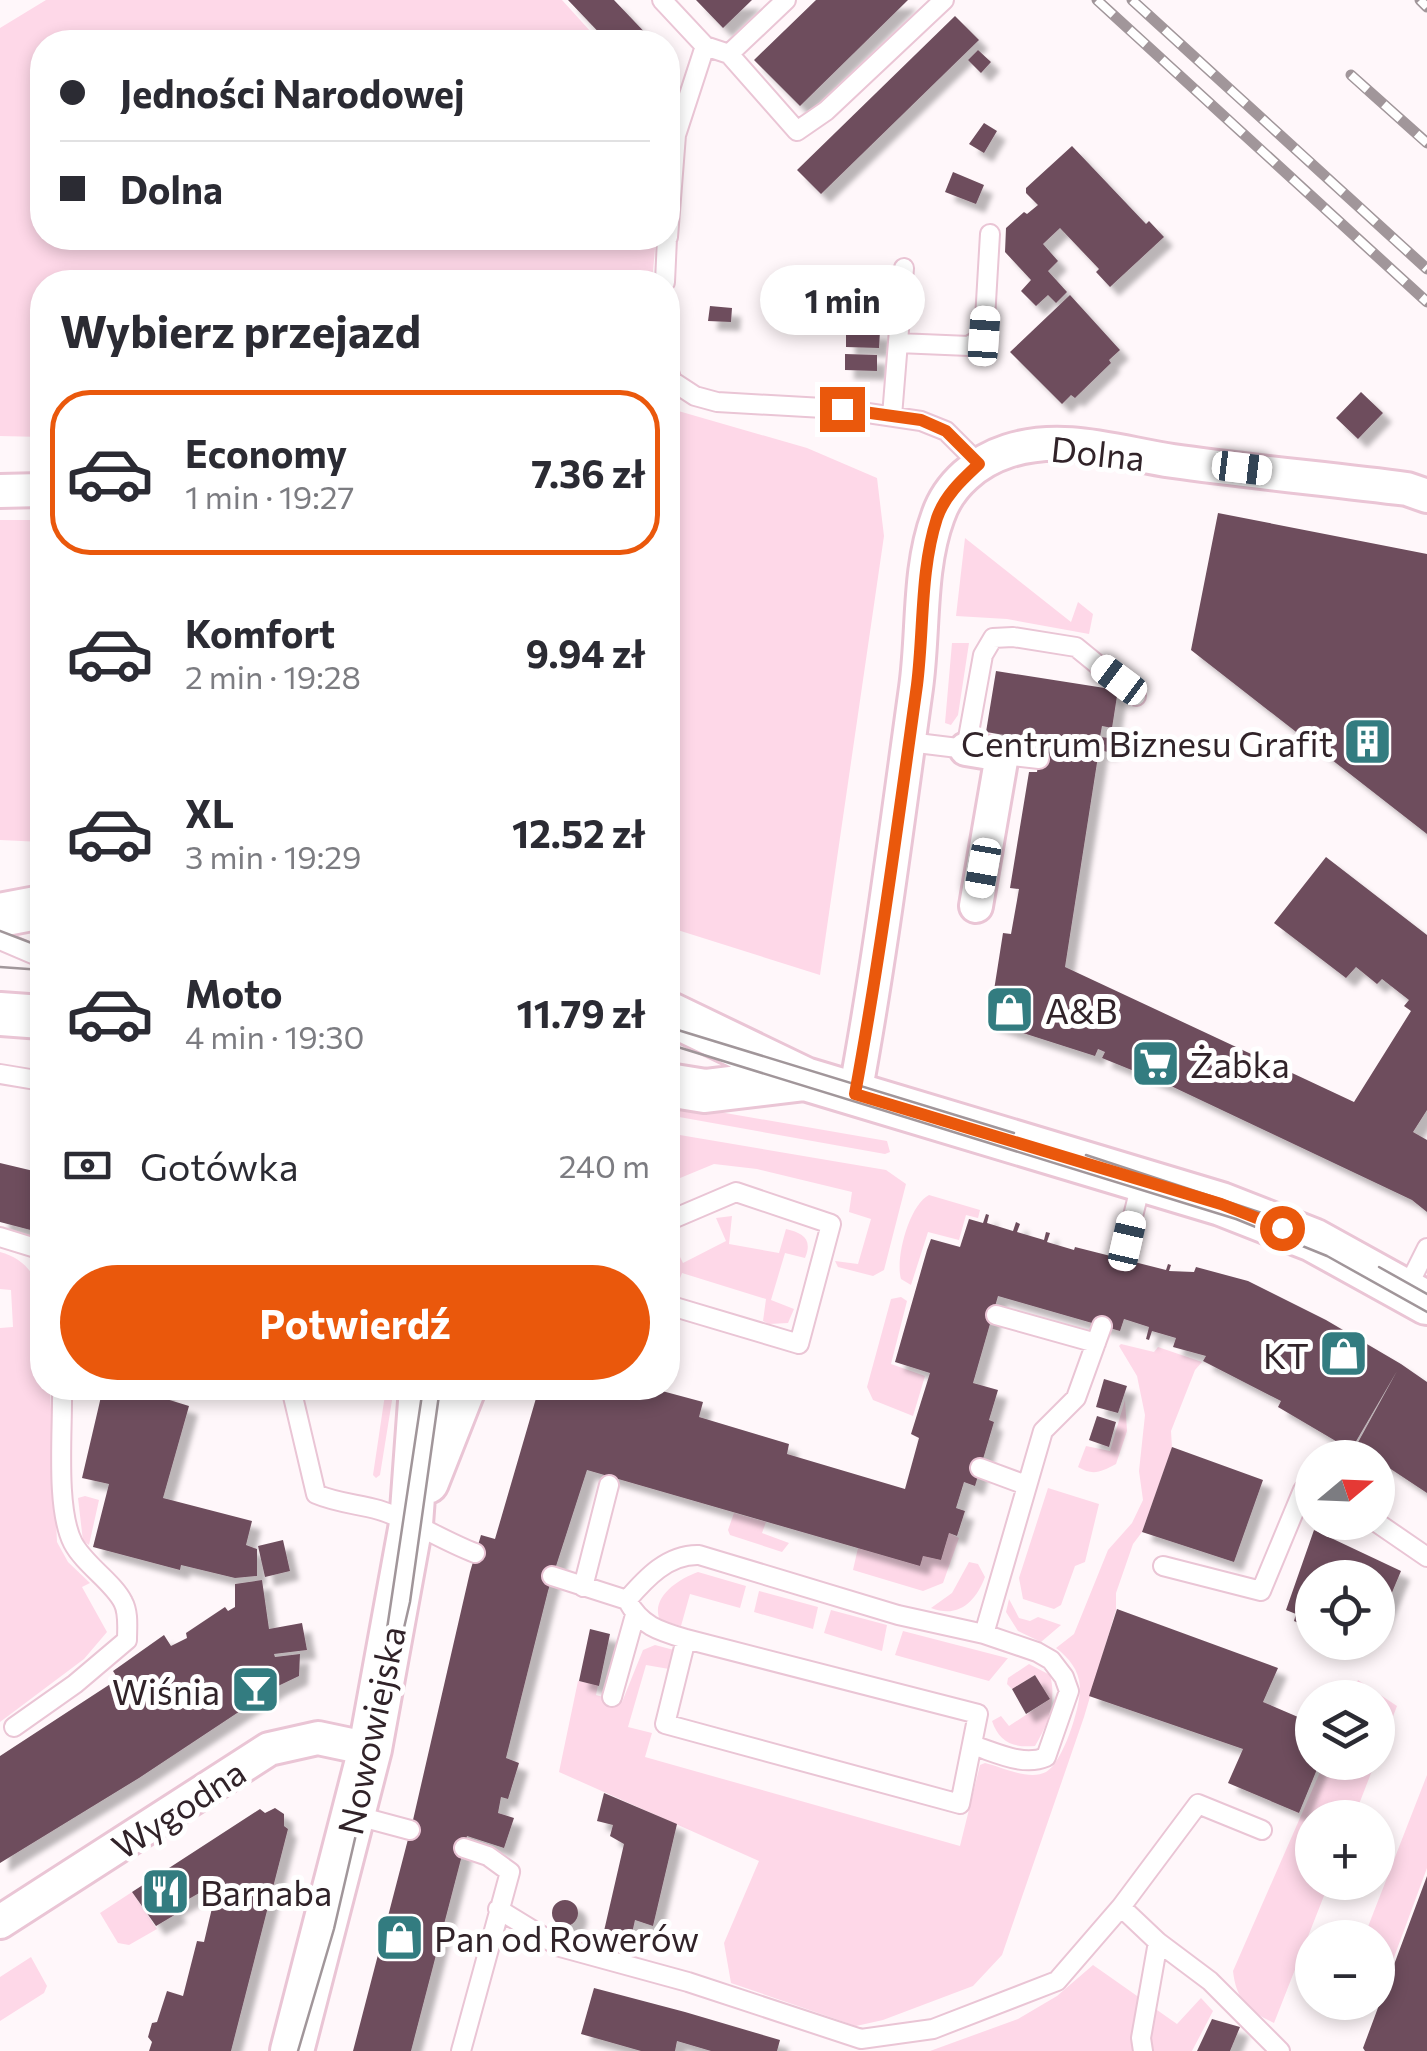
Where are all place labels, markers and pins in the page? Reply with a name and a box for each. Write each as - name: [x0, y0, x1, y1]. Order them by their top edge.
- building icon: Centrum Biznesu Grafit: [1342, 716, 1394, 768]
- place label: Centrum Biznesu Grafit: [961, 721, 1333, 764]
- shop icon: A&B: [984, 983, 1036, 1035]
- place label: A&B: [1045, 988, 1117, 1031]
- supermarket icon: Żabka: [1129, 1037, 1181, 1089]
- place label: Żabka: [1190, 1042, 1290, 1085]
- shop icon: KT: [1318, 1328, 1370, 1380]
- place label: KT: [1263, 1333, 1309, 1376]
- bar icon: Wiśnia: [229, 1664, 281, 1716]
- place label: Wiśnia: [112, 1669, 220, 1712]
- restaurant icon: Barnaba: [139, 1865, 191, 1917]
- place label: Barnaba: [200, 1870, 332, 1913]
- shop icon: Pan od Rowerów: [373, 1911, 425, 1963]
- place label: Pan od Rowerów: [434, 1916, 699, 1959]

